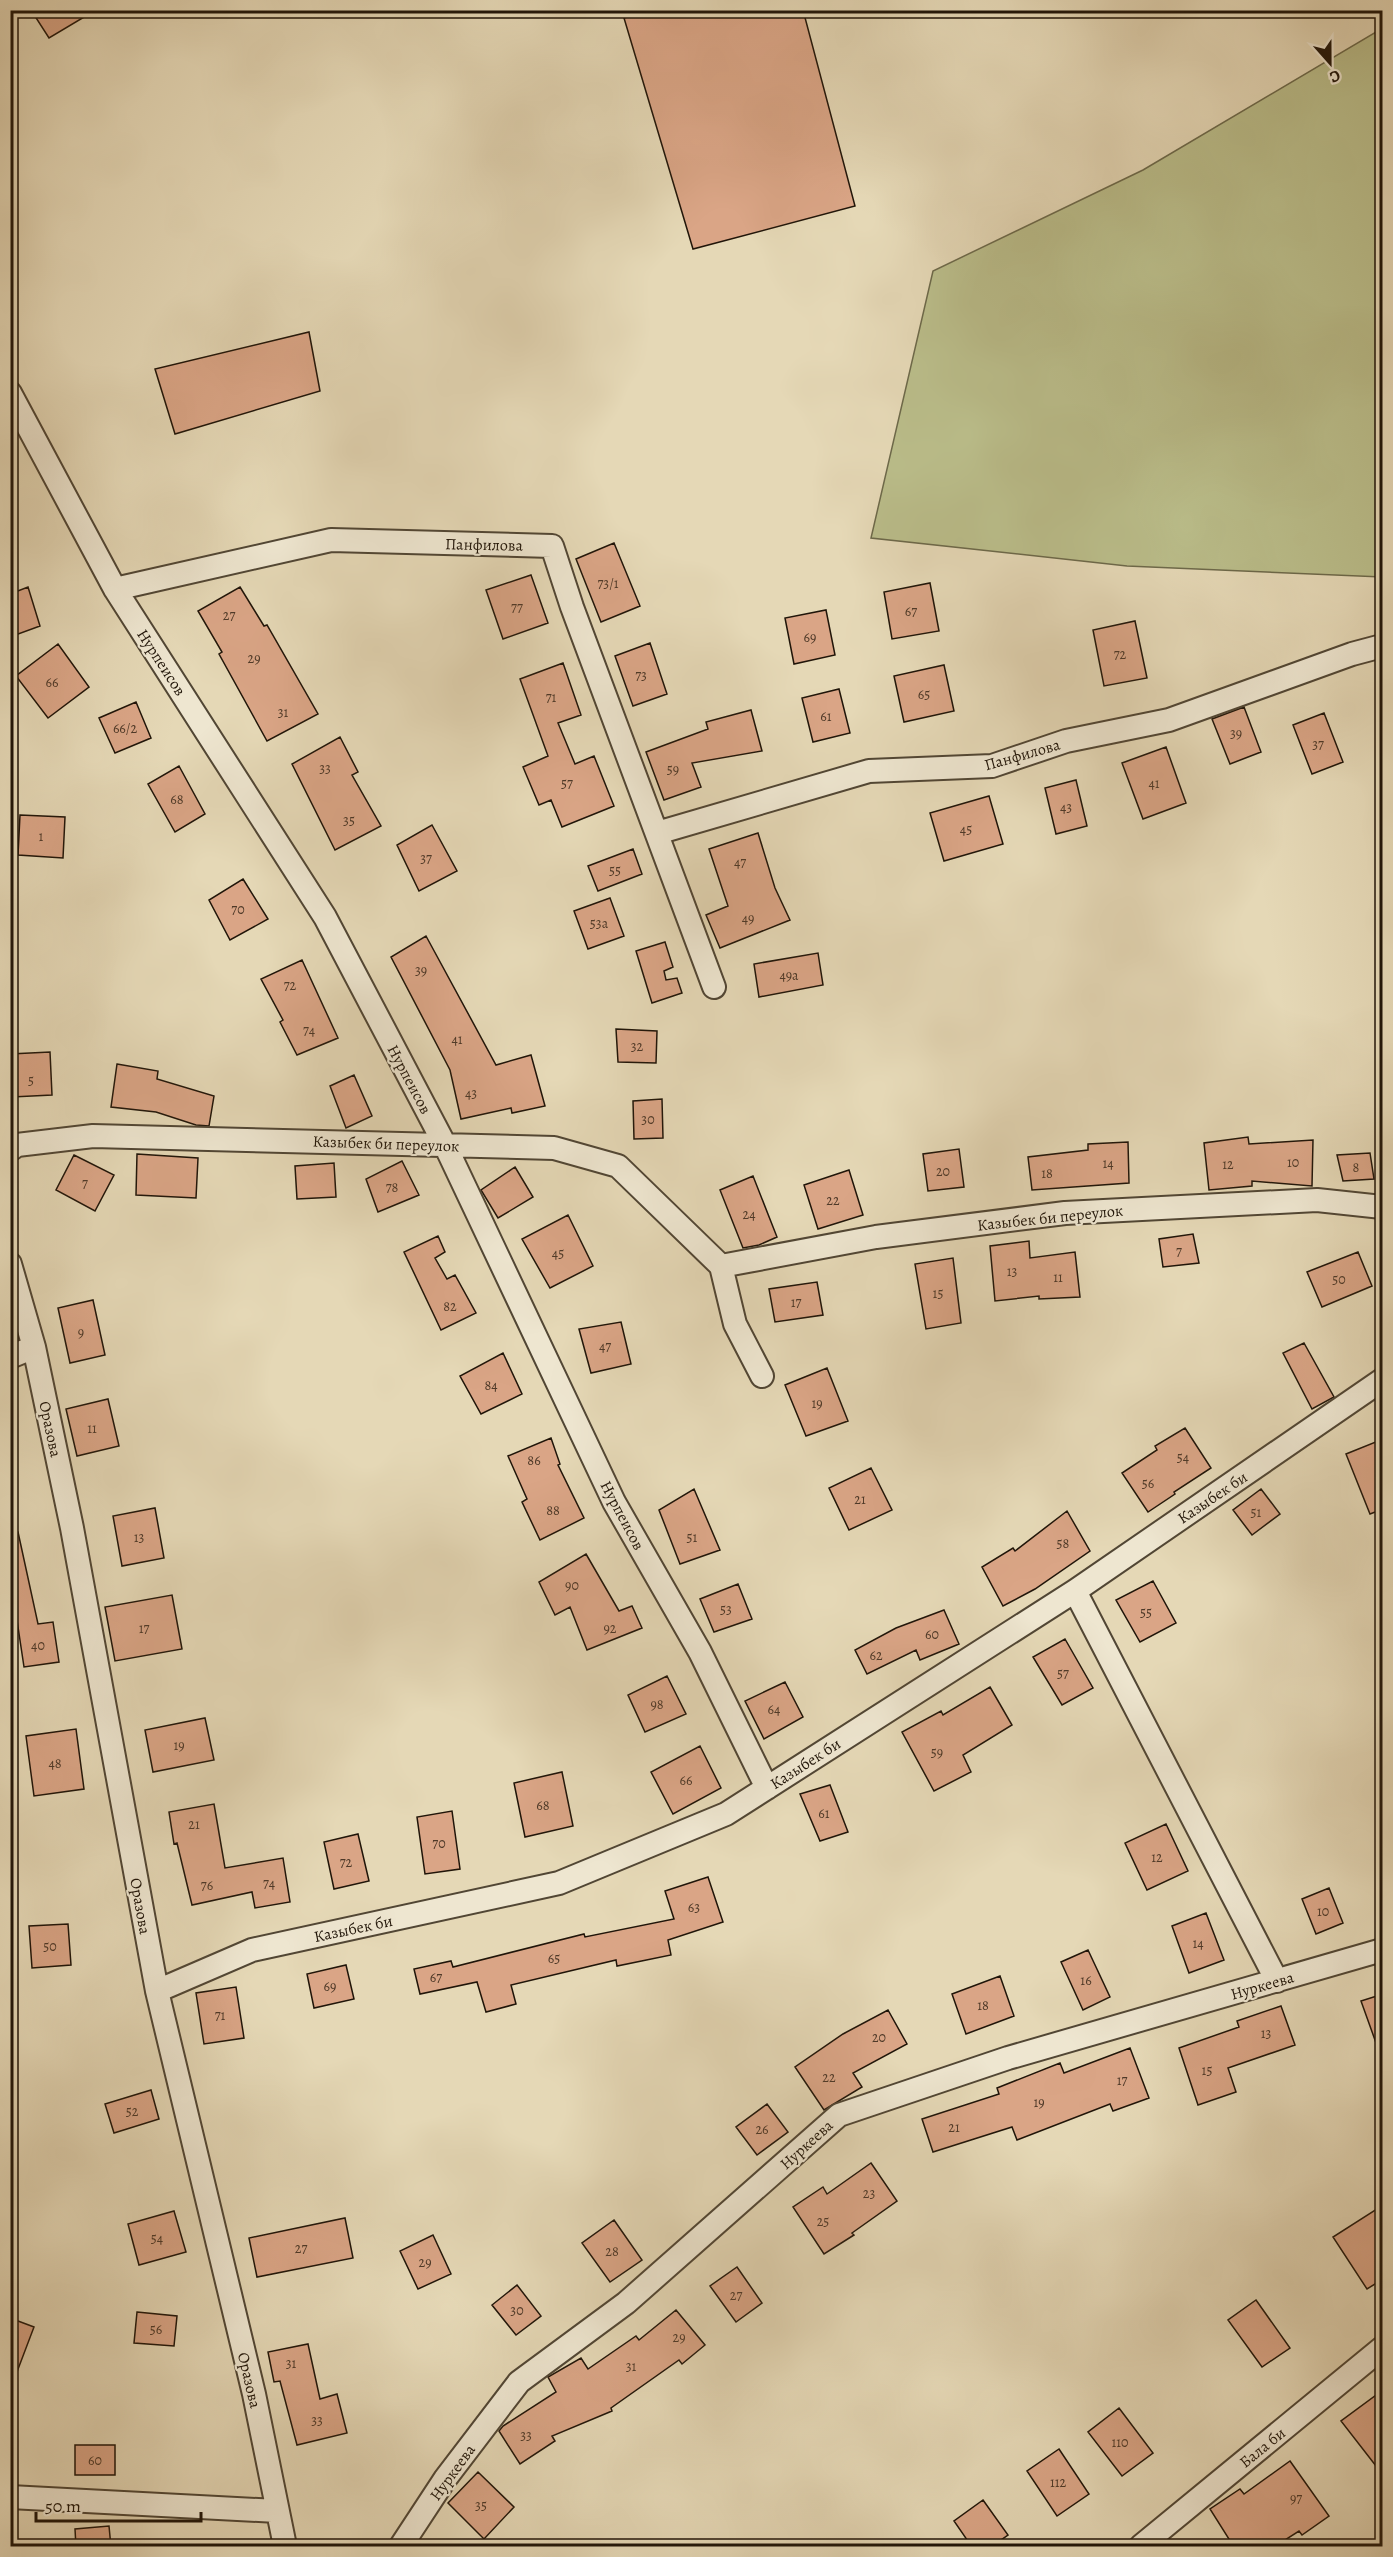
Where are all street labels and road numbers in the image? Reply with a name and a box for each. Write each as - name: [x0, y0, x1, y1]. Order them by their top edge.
- street label: Панфилова: [445, 533, 524, 557]
- street label: Нурпеисов: [131, 625, 191, 700]
- street label: Панфилова: [982, 733, 1063, 776]
- street label: Нурпеисов: [382, 1041, 437, 1118]
- street label: Казыбек би переулок: [312, 1130, 460, 1158]
- street label: Казыбек би переулок: [976, 1199, 1124, 1237]
- street label: Оразова: [33, 1399, 67, 1460]
- street label: Казыбек би: [1173, 1466, 1252, 1529]
- street label: Нурпеисов: [595, 1477, 650, 1554]
- street label: Казыбек би: [766, 1733, 845, 1795]
- street label: Оразова: [124, 1876, 156, 1937]
- street label: Казыбек би: [312, 1910, 395, 1948]
- street label: Нуркеева: [1228, 1966, 1297, 2005]
- street label: Нуркеева: [775, 2114, 839, 2175]
- street label: Оразова: [232, 2350, 266, 2411]
- street label: Бала би: [1235, 2422, 1290, 2473]
- street label: Нуркеева: [425, 2439, 481, 2505]

